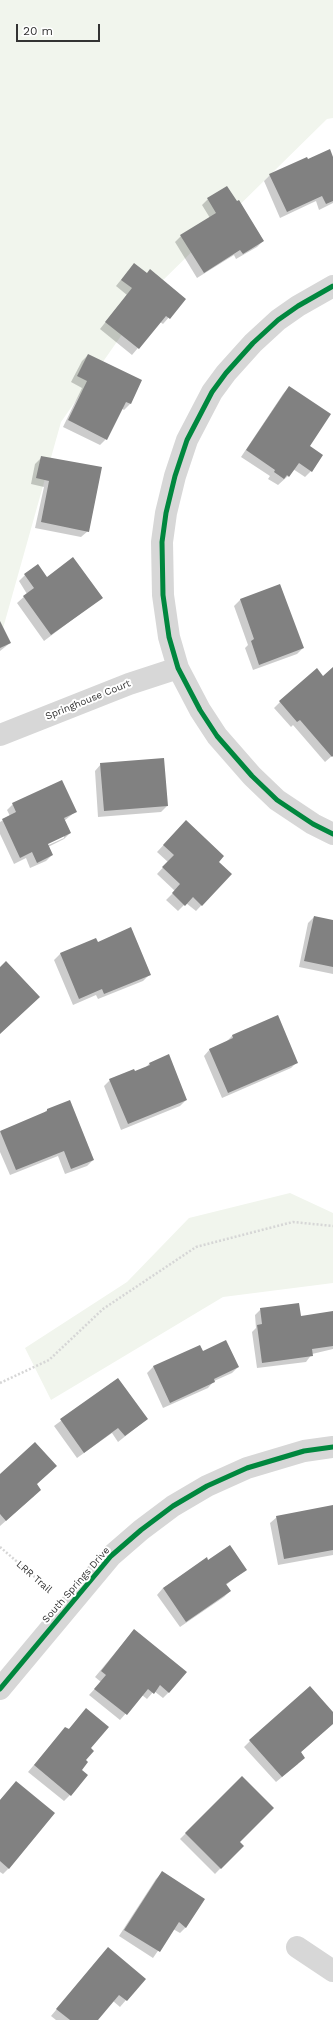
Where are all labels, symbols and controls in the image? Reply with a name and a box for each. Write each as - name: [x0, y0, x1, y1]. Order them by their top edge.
- scale bar: [18, 16, 102, 42]
- text: 20 m: [23, 24, 53, 38]
- street label: Springhouse Court: [44, 677, 132, 723]
- street label: South Springs Drive: [40, 1545, 112, 1625]
- street label: LRR Trail: [14, 1558, 54, 1596]

